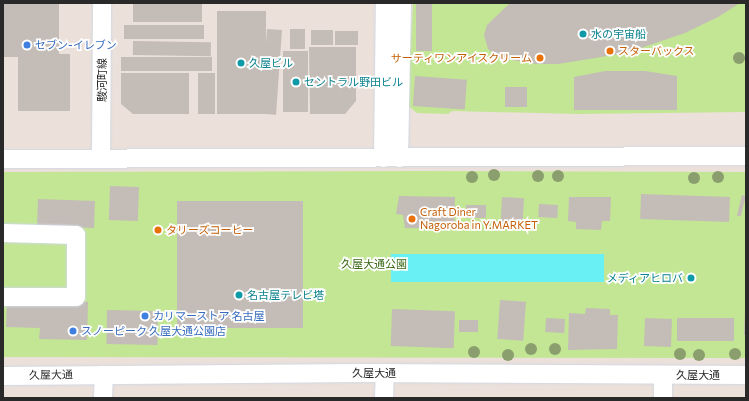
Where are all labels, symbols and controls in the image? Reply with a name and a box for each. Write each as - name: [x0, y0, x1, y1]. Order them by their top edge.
- place label: 水の宇宙船: [591, 27, 646, 41]
- marker: 水の宇宙船: [578, 29, 588, 39]
- place label: セブン-イレブン: [35, 38, 117, 52]
- marker: セブン-イレブン: [22, 40, 32, 50]
- place label: スターバックス: [618, 44, 695, 58]
- marker: スターバックス: [605, 46, 615, 56]
- place label: サーティワンアイスクリーム: [389, 51, 532, 65]
- marker: サーティワンアイスクリーム: [535, 53, 545, 63]
- place label: 久屋ビル: [249, 56, 293, 70]
- street label: 駿河町線: [95, 58, 109, 102]
- marker: 久屋ビル: [236, 58, 246, 68]
- place label: セントラル野田ビル: [304, 75, 403, 89]
- marker: セントラル野田ビル: [291, 77, 301, 87]
- place label: Craft Diner Nagoroba in Y.MARKET: [420, 206, 538, 232]
- marker: Craft Diner Nagoroba in Y.MARKET: [407, 214, 417, 224]
- place label: タリーズコーヒー: [166, 223, 254, 237]
- marker: タリーズコーヒー: [153, 225, 163, 235]
- park label: 久屋大通公園: [341, 257, 407, 271]
- place label: メディアヒロバ: [606, 271, 683, 285]
- marker: メディアヒロバ: [686, 273, 696, 283]
- place label: 名古屋テレビ塔: [247, 288, 324, 302]
- marker: 名古屋テレビ塔: [234, 290, 244, 300]
- place label: カリマーストア 名古屋: [153, 309, 265, 323]
- marker: カリマーストア 名古屋: [140, 311, 150, 321]
- place label: スノーピーク 久屋大通公園店: [81, 324, 226, 338]
- marker: スノーピーク 久屋大通公園店: [68, 326, 78, 336]
- street label: 久屋大通: [352, 366, 396, 380]
- street label: 久屋大通: [29, 368, 73, 382]
- street label: 久屋大通: [676, 368, 720, 382]

